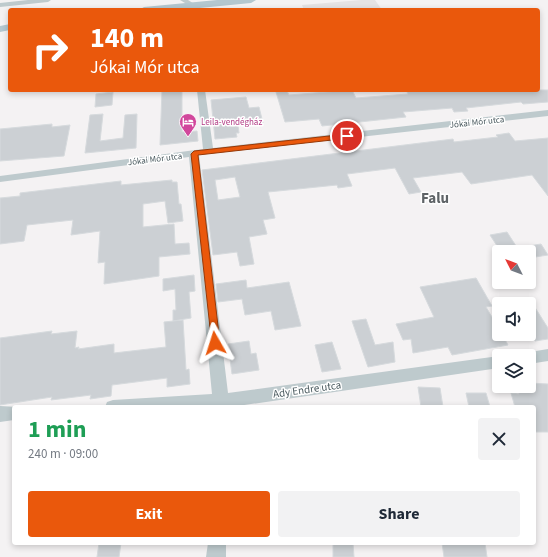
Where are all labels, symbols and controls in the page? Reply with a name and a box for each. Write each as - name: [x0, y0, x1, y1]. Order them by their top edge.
- text: 140 m: [90, 18, 164, 58]
- icon: right: [24, 24, 76, 76]
- text: Jókai Mór utca: [90, 55, 200, 80]
- hotel icon: Leila-vendégház: [178, 112, 198, 137]
- street label: Jókai Mór utca: [449, 113, 505, 132]
- place label: Leila-vendégház: [201, 116, 262, 129]
- pin: [330, 119, 364, 153]
- icon: arrive: [336, 125, 358, 147]
- street label: Jókai Mór utca: [127, 150, 183, 169]
- district label: Falu: [421, 188, 449, 209]
- north arrow: [492, 245, 536, 289]
- map controls: [492, 245, 536, 393]
- button: sound: [492, 297, 536, 341]
- position arrow: [194, 322, 236, 364]
- button: layers: [492, 349, 536, 393]
- street label: Ady Endre utca: [272, 377, 342, 402]
- text: 1 min: [28, 412, 86, 447]
- button: close: [478, 418, 520, 460]
- text: 240 m · 09:00: [28, 445, 98, 463]
- button: Exit: [28, 491, 270, 537]
- button: Share: [278, 491, 520, 537]

